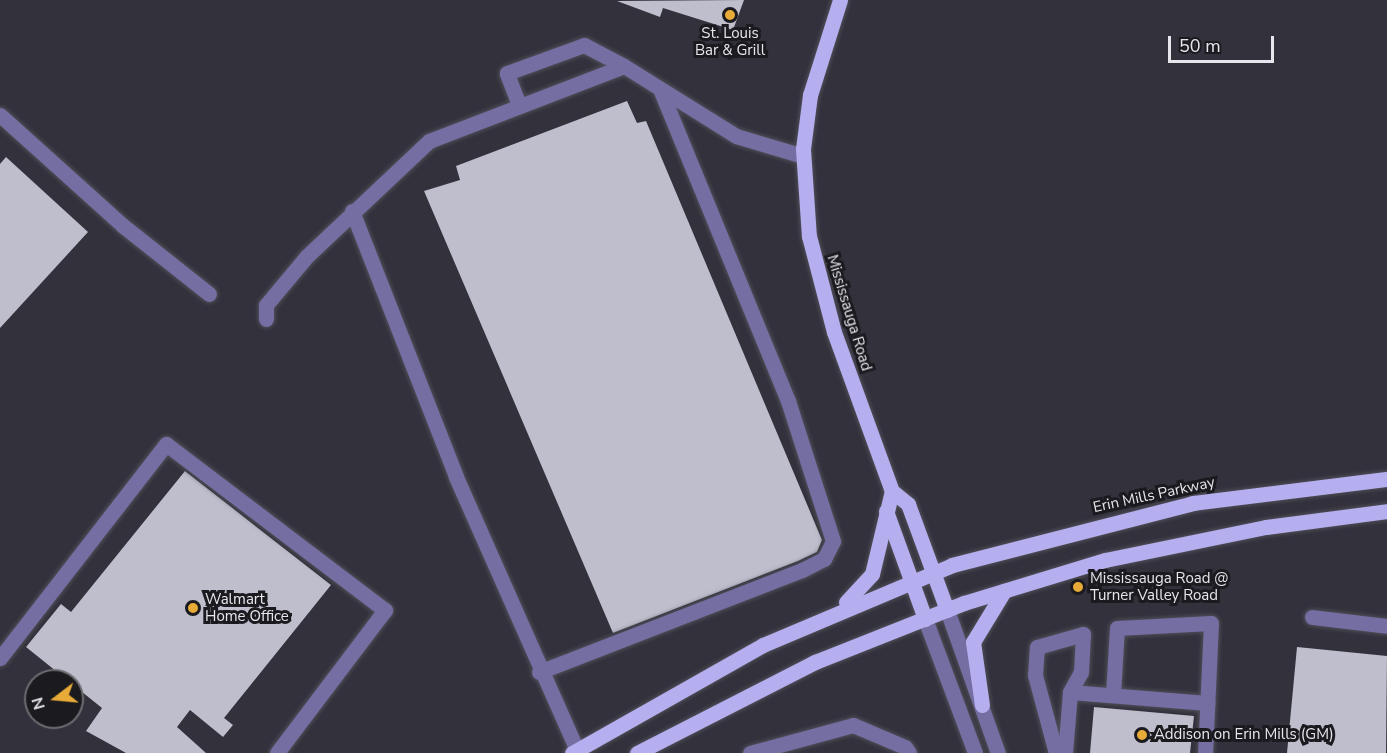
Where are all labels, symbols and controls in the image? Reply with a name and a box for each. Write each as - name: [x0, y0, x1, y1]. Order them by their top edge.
- marker: St. Louis Bar & Grill: [723, 8, 737, 22]
- place label: St. Louis Bar & Grill: [695, 24, 765, 59]
- scale bar: [1171, 24, 1278, 62]
- text: 50 m: [1179, 34, 1221, 58]
- street label: Mississauga Road: [823, 253, 875, 373]
- street label: Erin Mills Parkway: [1092, 473, 1216, 517]
- place label: Mississauga Road @ Turner Valley Road: [1090, 569, 1229, 604]
- marker: Mississauga Road @ Turner Valley Road: [1071, 580, 1085, 594]
- place label: Walmart Home Office: [205, 590, 289, 625]
- marker: Walmart Home Office: [186, 601, 200, 615]
- north arrow: [24, 669, 84, 729]
- text: N: [26, 695, 51, 712]
- place label: Addison on Erin Mills (GM): [1154, 726, 1334, 744]
- marker: Addison on Erin Mills (GM): [1135, 728, 1149, 742]

